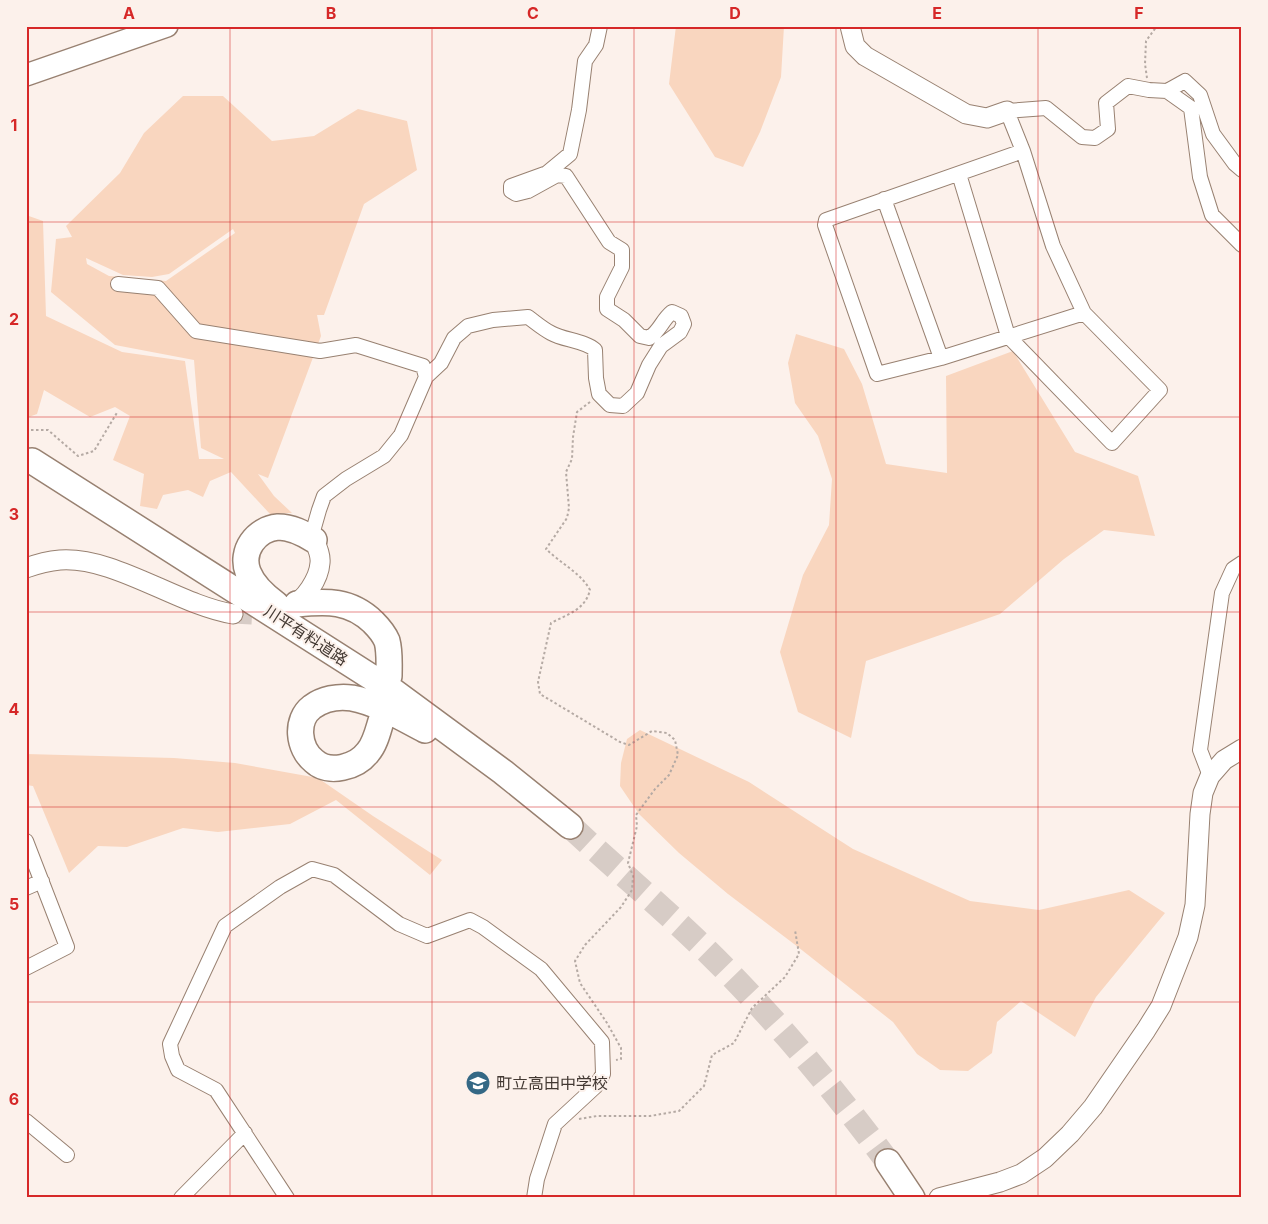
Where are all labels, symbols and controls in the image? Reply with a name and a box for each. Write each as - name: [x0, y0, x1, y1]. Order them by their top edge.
- text: A: [123, 3, 135, 23]
- text: B: [326, 3, 336, 23]
- text: C: [527, 3, 539, 23]
- text: D: [729, 3, 741, 23]
- text: E: [932, 3, 942, 23]
- text: F: [1134, 3, 1144, 23]
- text: 1: [11, 115, 17, 135]
- text: 2: [9, 309, 19, 329]
- text: 3: [9, 504, 19, 524]
- street label: 川平有料道路: [260, 600, 352, 670]
- text: 4: [9, 699, 20, 719]
- text: 5: [9, 894, 19, 914]
- school or university icon: 町立高田中学校: [465, 1070, 491, 1096]
- place label: 町立高田中学校: [496, 1073, 608, 1093]
- text: 6: [9, 1089, 19, 1109]

